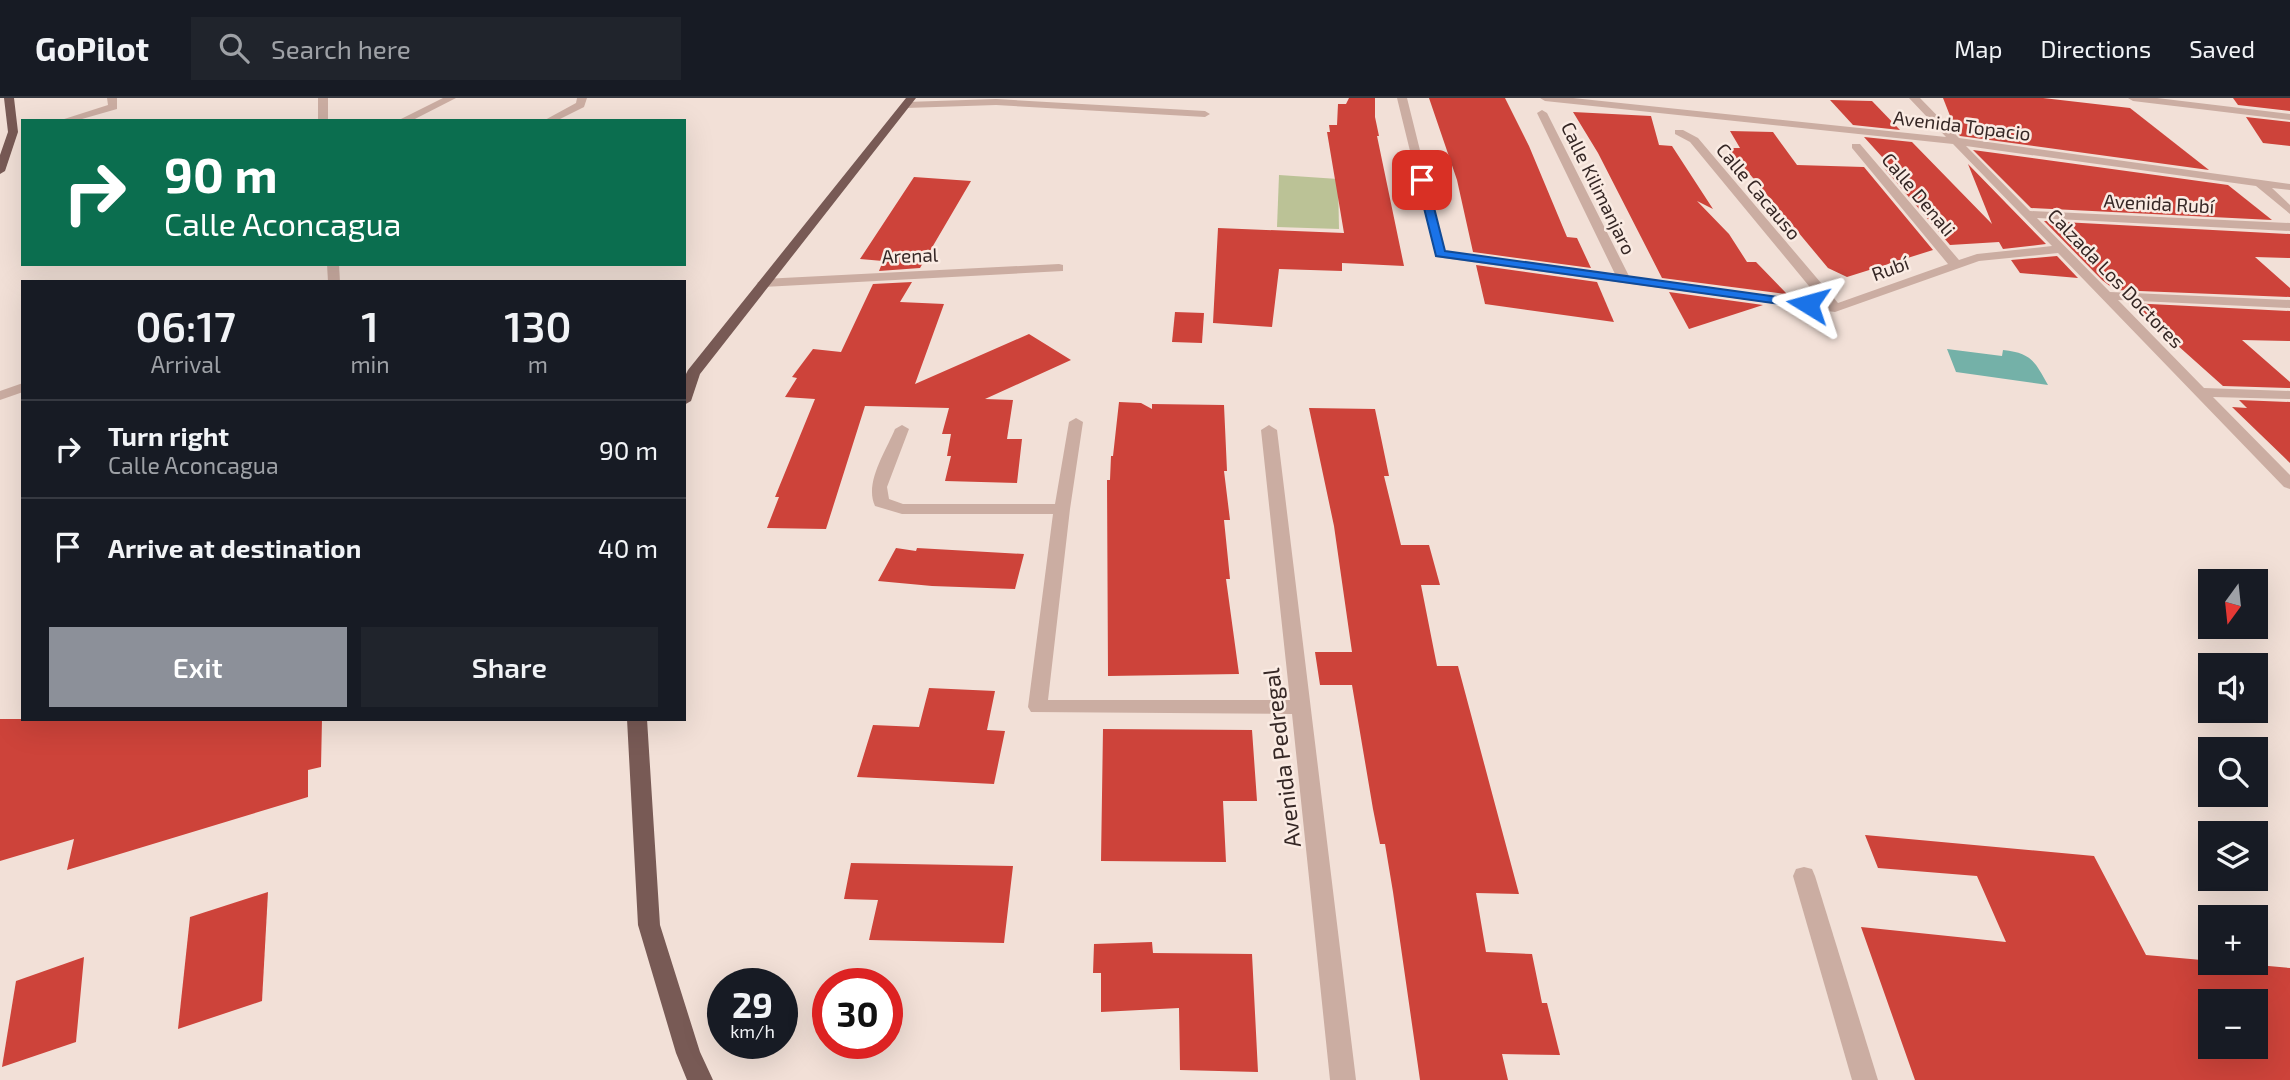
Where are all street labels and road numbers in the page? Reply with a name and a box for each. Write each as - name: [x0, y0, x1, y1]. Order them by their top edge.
- street label: Avenida Topacio: [1892, 105, 2032, 145]
- street label: Calle Kilimanjaro: [1557, 118, 1641, 258]
- street label: Calle Cacauso: [1712, 138, 1806, 244]
- street label: Calle Denali: [1878, 148, 1960, 240]
- street label: Avenida Rubí: [2103, 189, 2216, 217]
- street label: Calzada Los Doctores: [2043, 203, 2189, 353]
- street label: Arenal: [881, 243, 939, 267]
- street label: Rubí: [1868, 250, 1913, 285]
- street label: Avenida Pedregal: [1256, 666, 1306, 849]

